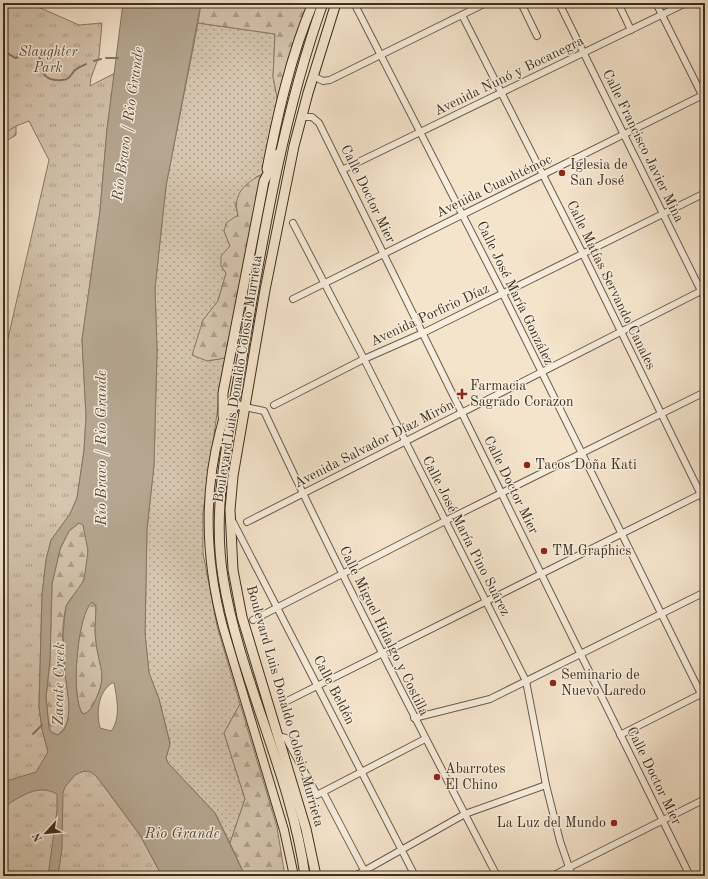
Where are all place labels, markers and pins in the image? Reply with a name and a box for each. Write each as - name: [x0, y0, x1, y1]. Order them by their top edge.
- place label: Iglesia de San José: [570, 158, 628, 188]
- marker: Iglesia de San José: [557, 168, 567, 178]
- place label: Farmacia Sagrado Corazon: [470, 379, 574, 409]
- marker: Farmacia Sagrado Corazon: [457, 389, 467, 399]
- place label: Tacos Doña Kati: [535, 458, 637, 472]
- marker: Tacos Doña Kati: [522, 460, 532, 470]
- place label: TM Graphics: [552, 544, 631, 558]
- marker: TM Graphics: [539, 546, 549, 556]
- place label: Seminario de Nuevo Laredo: [561, 668, 646, 698]
- marker: Seminario de Nuevo Laredo: [548, 678, 558, 688]
- place label: Abarrotes El Chino: [445, 762, 506, 792]
- marker: Abarrotes El Chino: [432, 772, 442, 782]
- place label: La Luz del Mundo: [496, 816, 606, 830]
- marker: La Luz del Mundo: [609, 818, 619, 828]

